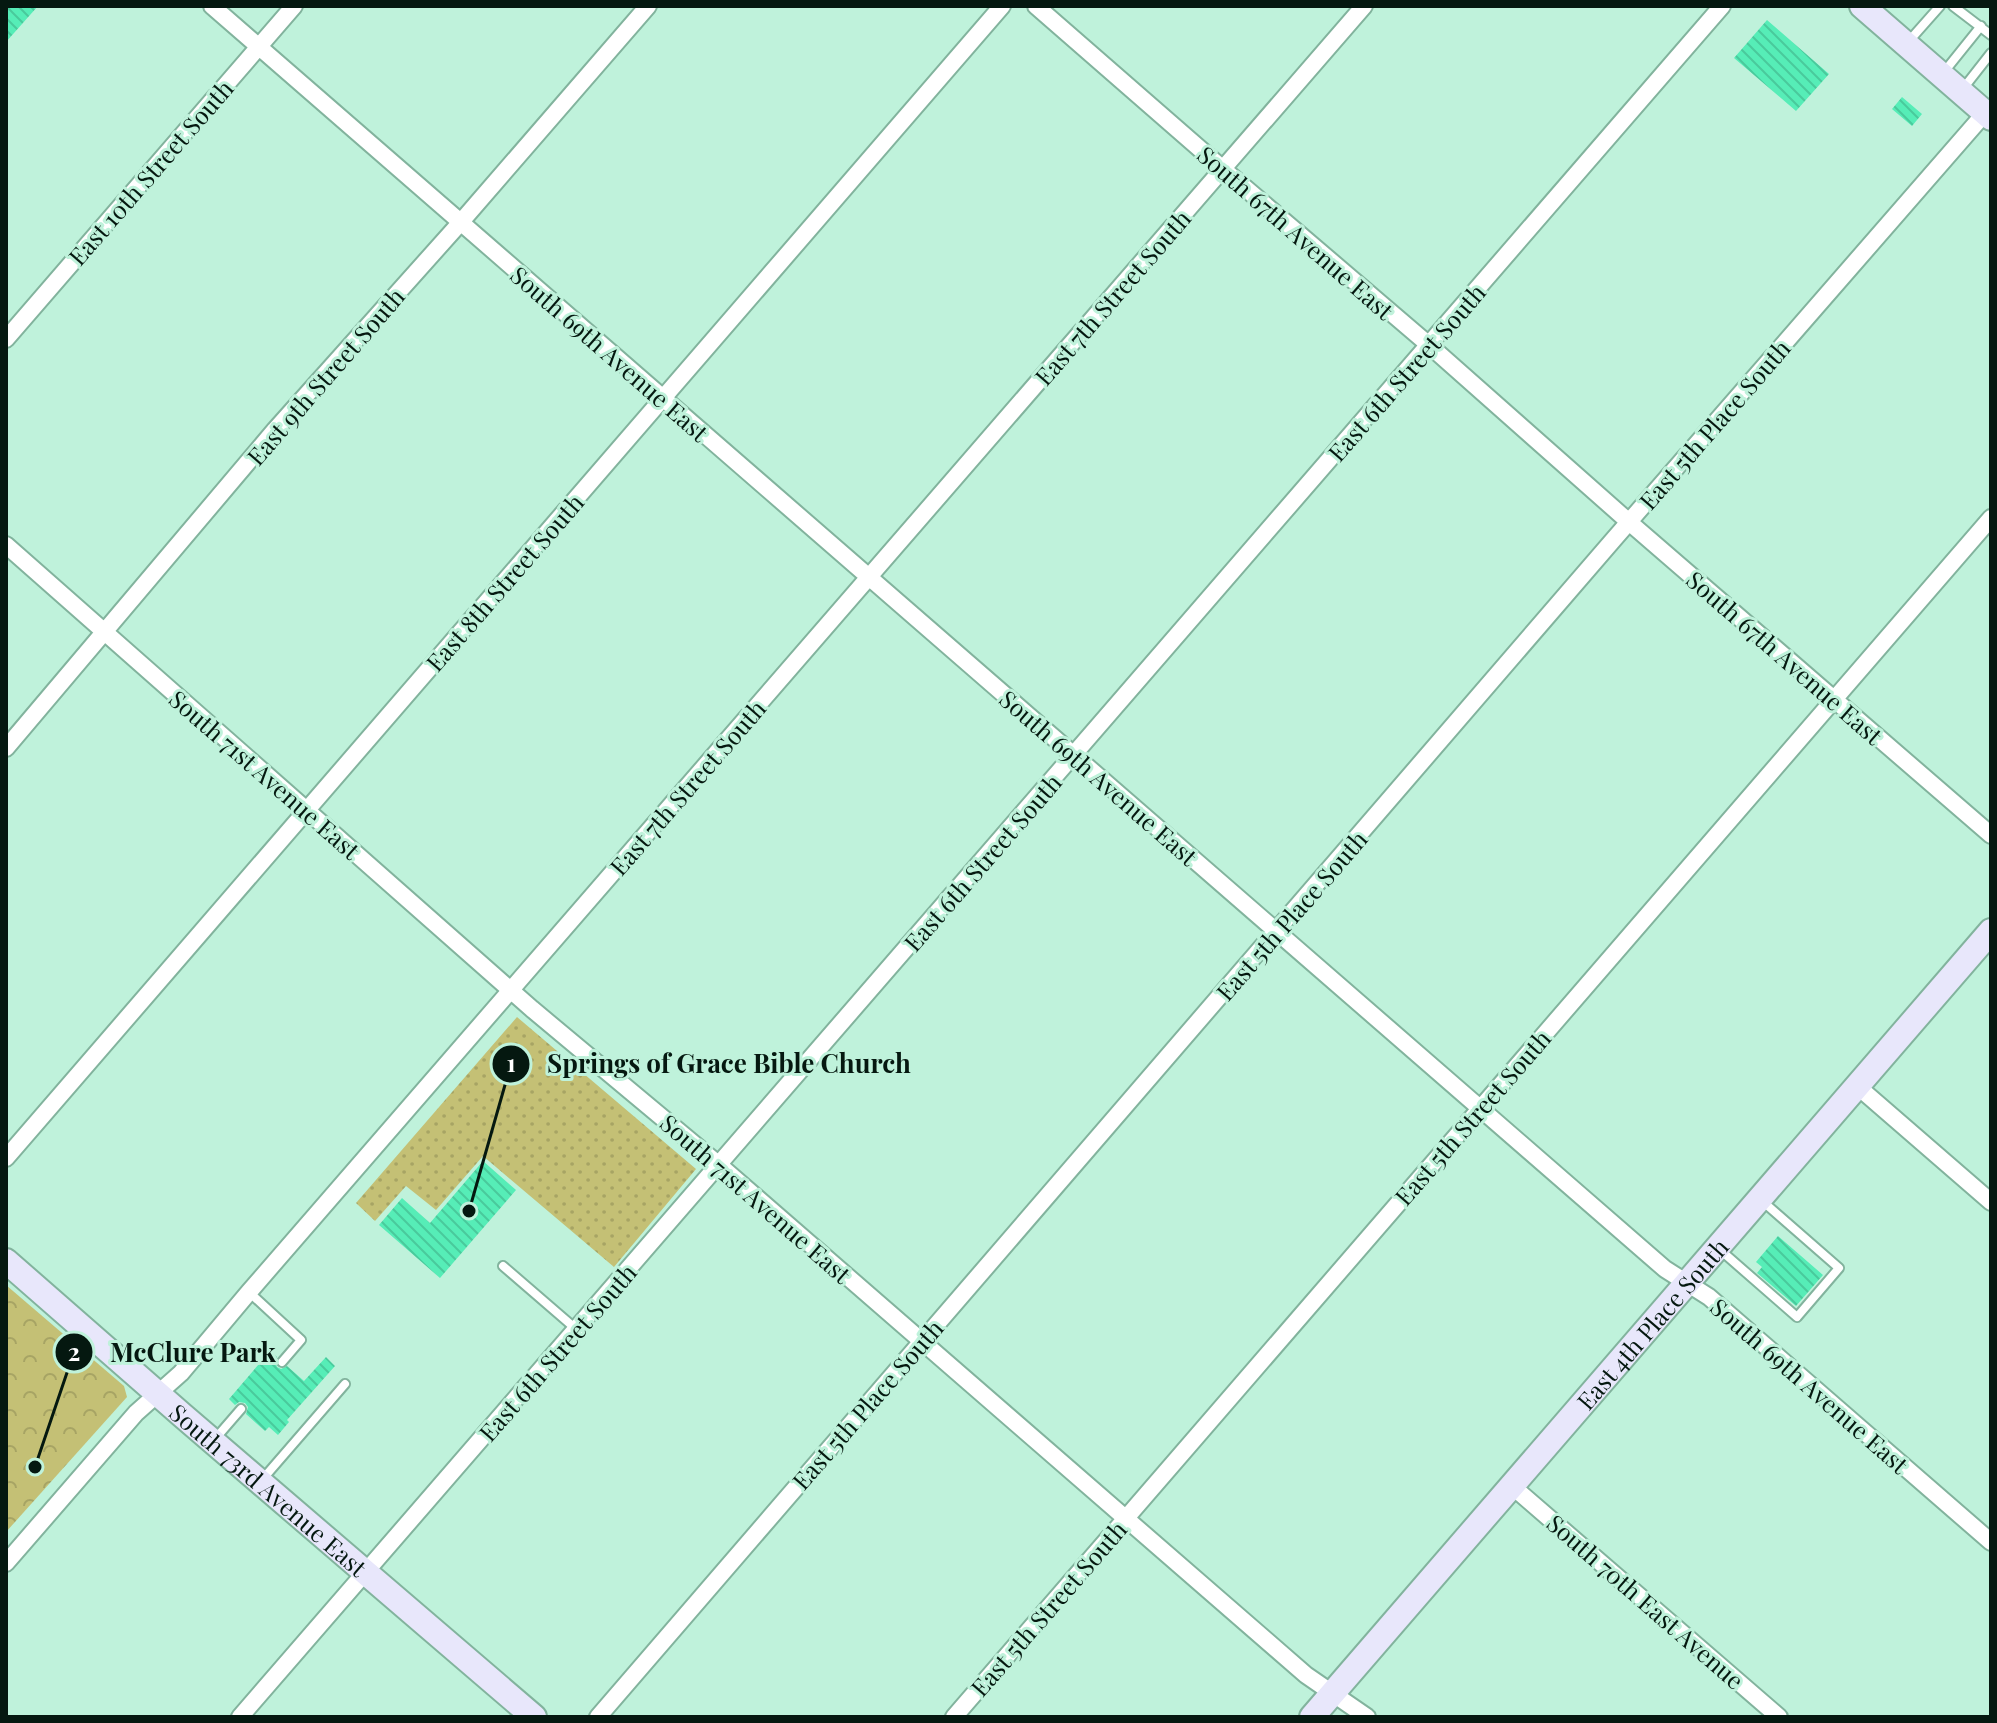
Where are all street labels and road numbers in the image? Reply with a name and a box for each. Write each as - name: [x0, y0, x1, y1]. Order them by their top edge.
- street label: East 10th Street South: [61, 72, 239, 272]
- street label: South 67th Avenue East: [1191, 138, 1401, 326]
- street label: East 7th Street South: [1027, 203, 1197, 391]
- street label: South 69th Avenue East: [504, 258, 716, 448]
- street label: East 6th Street South: [1320, 277, 1492, 467]
- street label: East 9th Street South: [239, 281, 411, 471]
- street label: East 5th Place South: [1631, 332, 1797, 516]
- street label: East 8th Street South: [418, 487, 590, 677]
- street label: South 67th Avenue East: [1680, 563, 1890, 751]
- street label: South 71st Avenue East: [163, 682, 367, 866]
- street label: South 69th Avenue East: [993, 682, 1205, 872]
- street label: East 7th Street South: [602, 693, 772, 881]
- street label: East 6th Street South: [896, 767, 1068, 957]
- street label: East 5th Place South: [1208, 823, 1374, 1007]
- street label: East 5th Street South: [1387, 1023, 1557, 1211]
- street label: South 71st Avenue East: [654, 1106, 858, 1290]
- street label: East 4th Place South: [1569, 1231, 1735, 1416]
- street label: East 6th Street South: [471, 1257, 643, 1447]
- street label: South 69th Avenue East: [1704, 1290, 1916, 1480]
- street label: East 5th Place South: [784, 1312, 950, 1496]
- street label: South 73rd Avenue East: [163, 1396, 374, 1583]
- street label: South 70th East Avenue: [1541, 1507, 1751, 1695]
- street label: East 5th Street South: [963, 1514, 1133, 1702]

